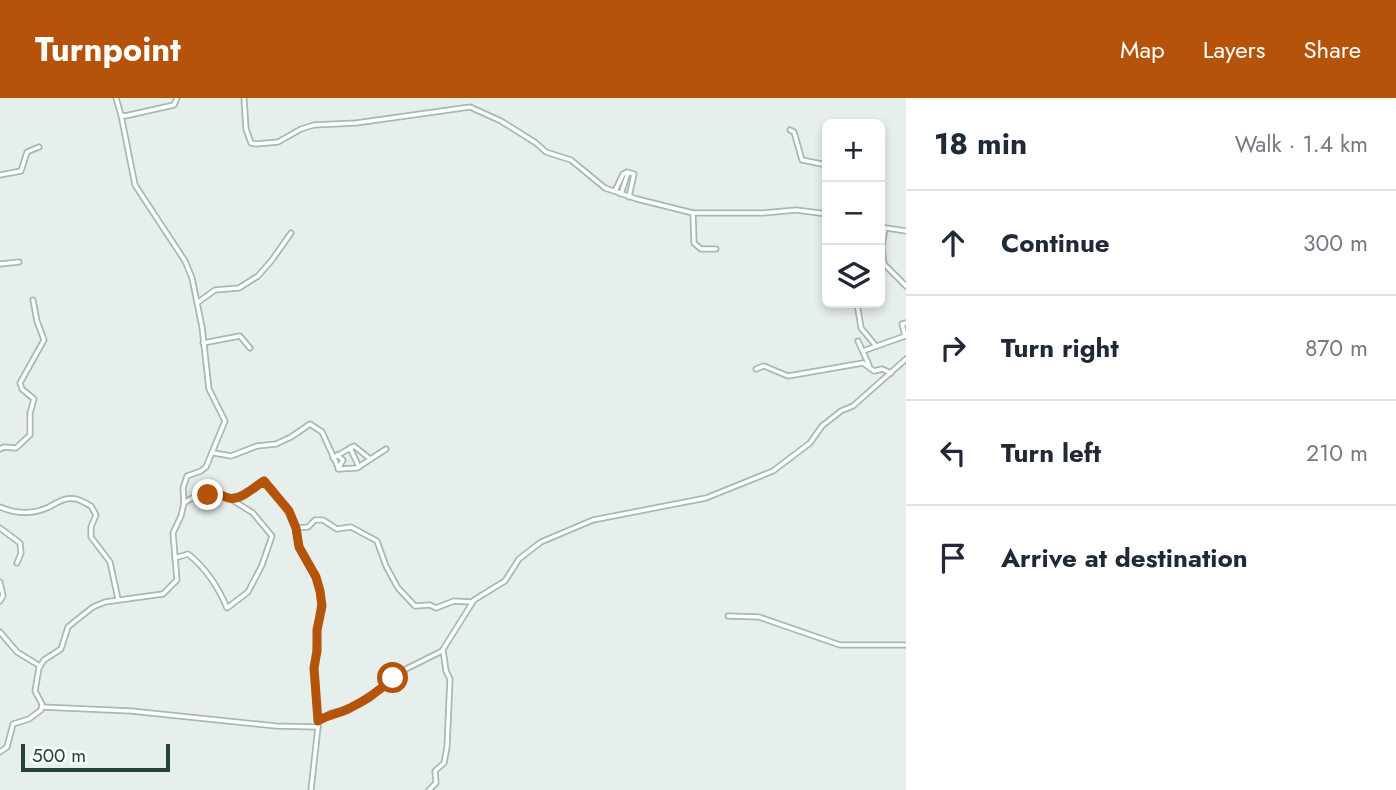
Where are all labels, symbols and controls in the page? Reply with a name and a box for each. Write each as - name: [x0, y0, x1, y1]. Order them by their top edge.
- text: Turnpoint: [35, 26, 181, 73]
- text: Map: [1120, 32, 1165, 67]
- text: Layers: [1203, 32, 1265, 67]
- text: Share: [1303, 32, 1361, 67]
- map controls: [822, 119, 885, 308]
- button: +: [822, 119, 885, 182]
- text: 18 min: [934, 122, 1027, 165]
- text: Walk · 1.4 km: [1235, 127, 1368, 161]
- button: −: [822, 182, 885, 245]
- icon: ahead: [934, 224, 972, 262]
- text: Continue: [1001, 224, 1110, 262]
- text: 300 m: [1303, 226, 1368, 260]
- button: layers: [822, 245, 885, 308]
- icon: right: [934, 329, 972, 367]
- text: Turn right: [1001, 329, 1119, 367]
- text: 870 m: [1305, 331, 1368, 365]
- icon: left: [934, 434, 972, 472]
- text: Turn left: [1001, 434, 1101, 472]
- text: 210 m: [1306, 436, 1368, 470]
- route end: [192, 479, 223, 510]
- icon: arrive: [934, 539, 972, 577]
- text: Arrive at destination: [1001, 539, 1248, 577]
- route start: [377, 662, 408, 693]
- scale bar: [21, 741, 170, 773]
- text: 500 m: [32, 742, 86, 769]

